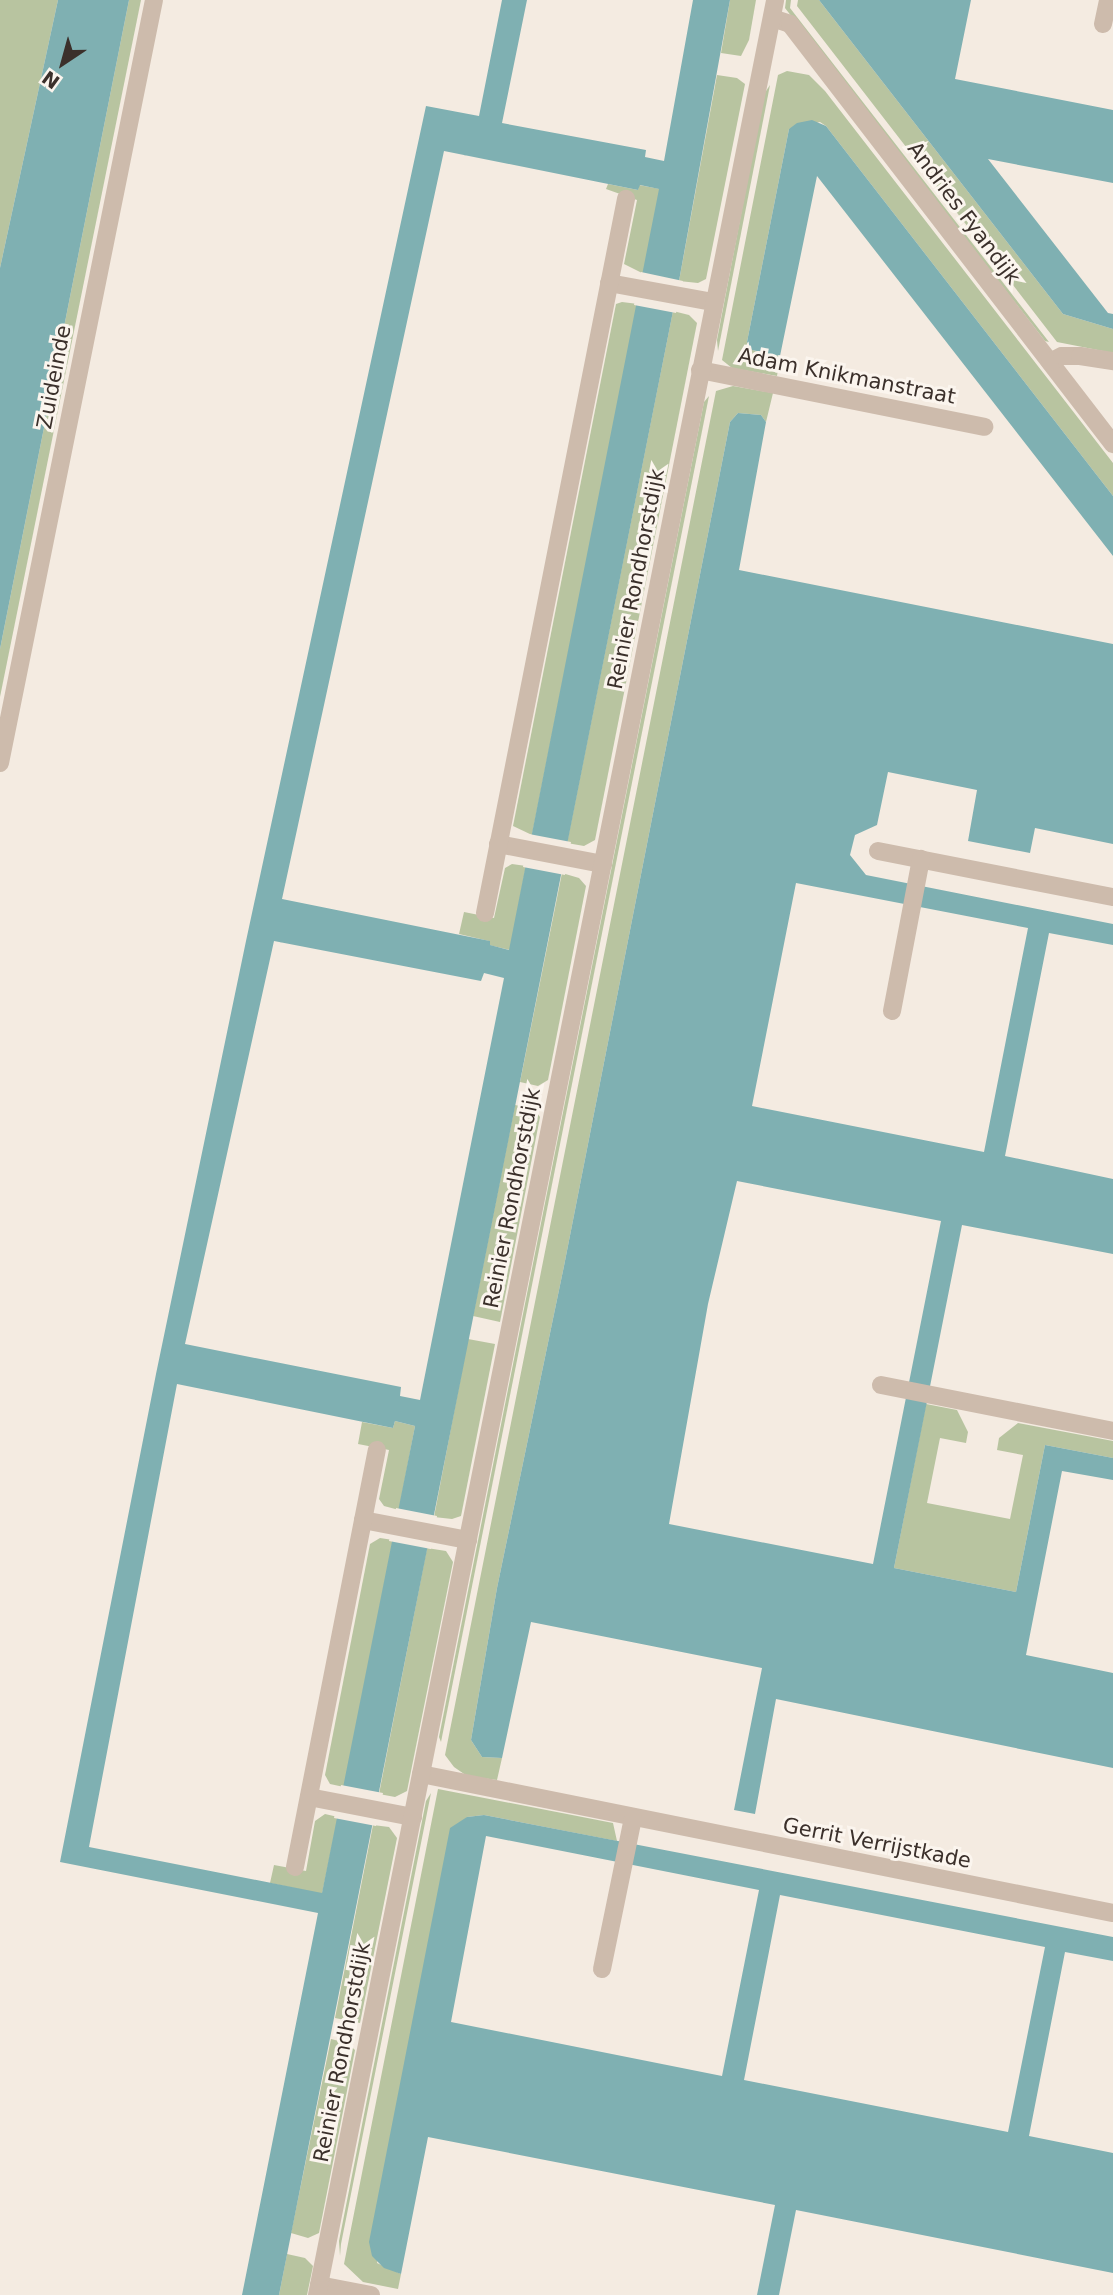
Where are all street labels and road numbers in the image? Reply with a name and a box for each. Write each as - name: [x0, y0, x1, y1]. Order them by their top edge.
- street label: Andries Fyandijk: [902, 137, 1026, 289]
- street label: Zuideinde: [32, 323, 76, 431]
- street label: Adam Knikmanstraat: [736, 343, 958, 409]
- street label: Reinier Rondhorstdijk: [602, 467, 670, 691]
- street label: Reinier Rondhorstdijk: [478, 1086, 546, 1310]
- street label: Gerrit Verrijstkade: [781, 1812, 973, 1874]
- street label: Reinier Rondhorstdijk: [308, 1940, 376, 2164]

